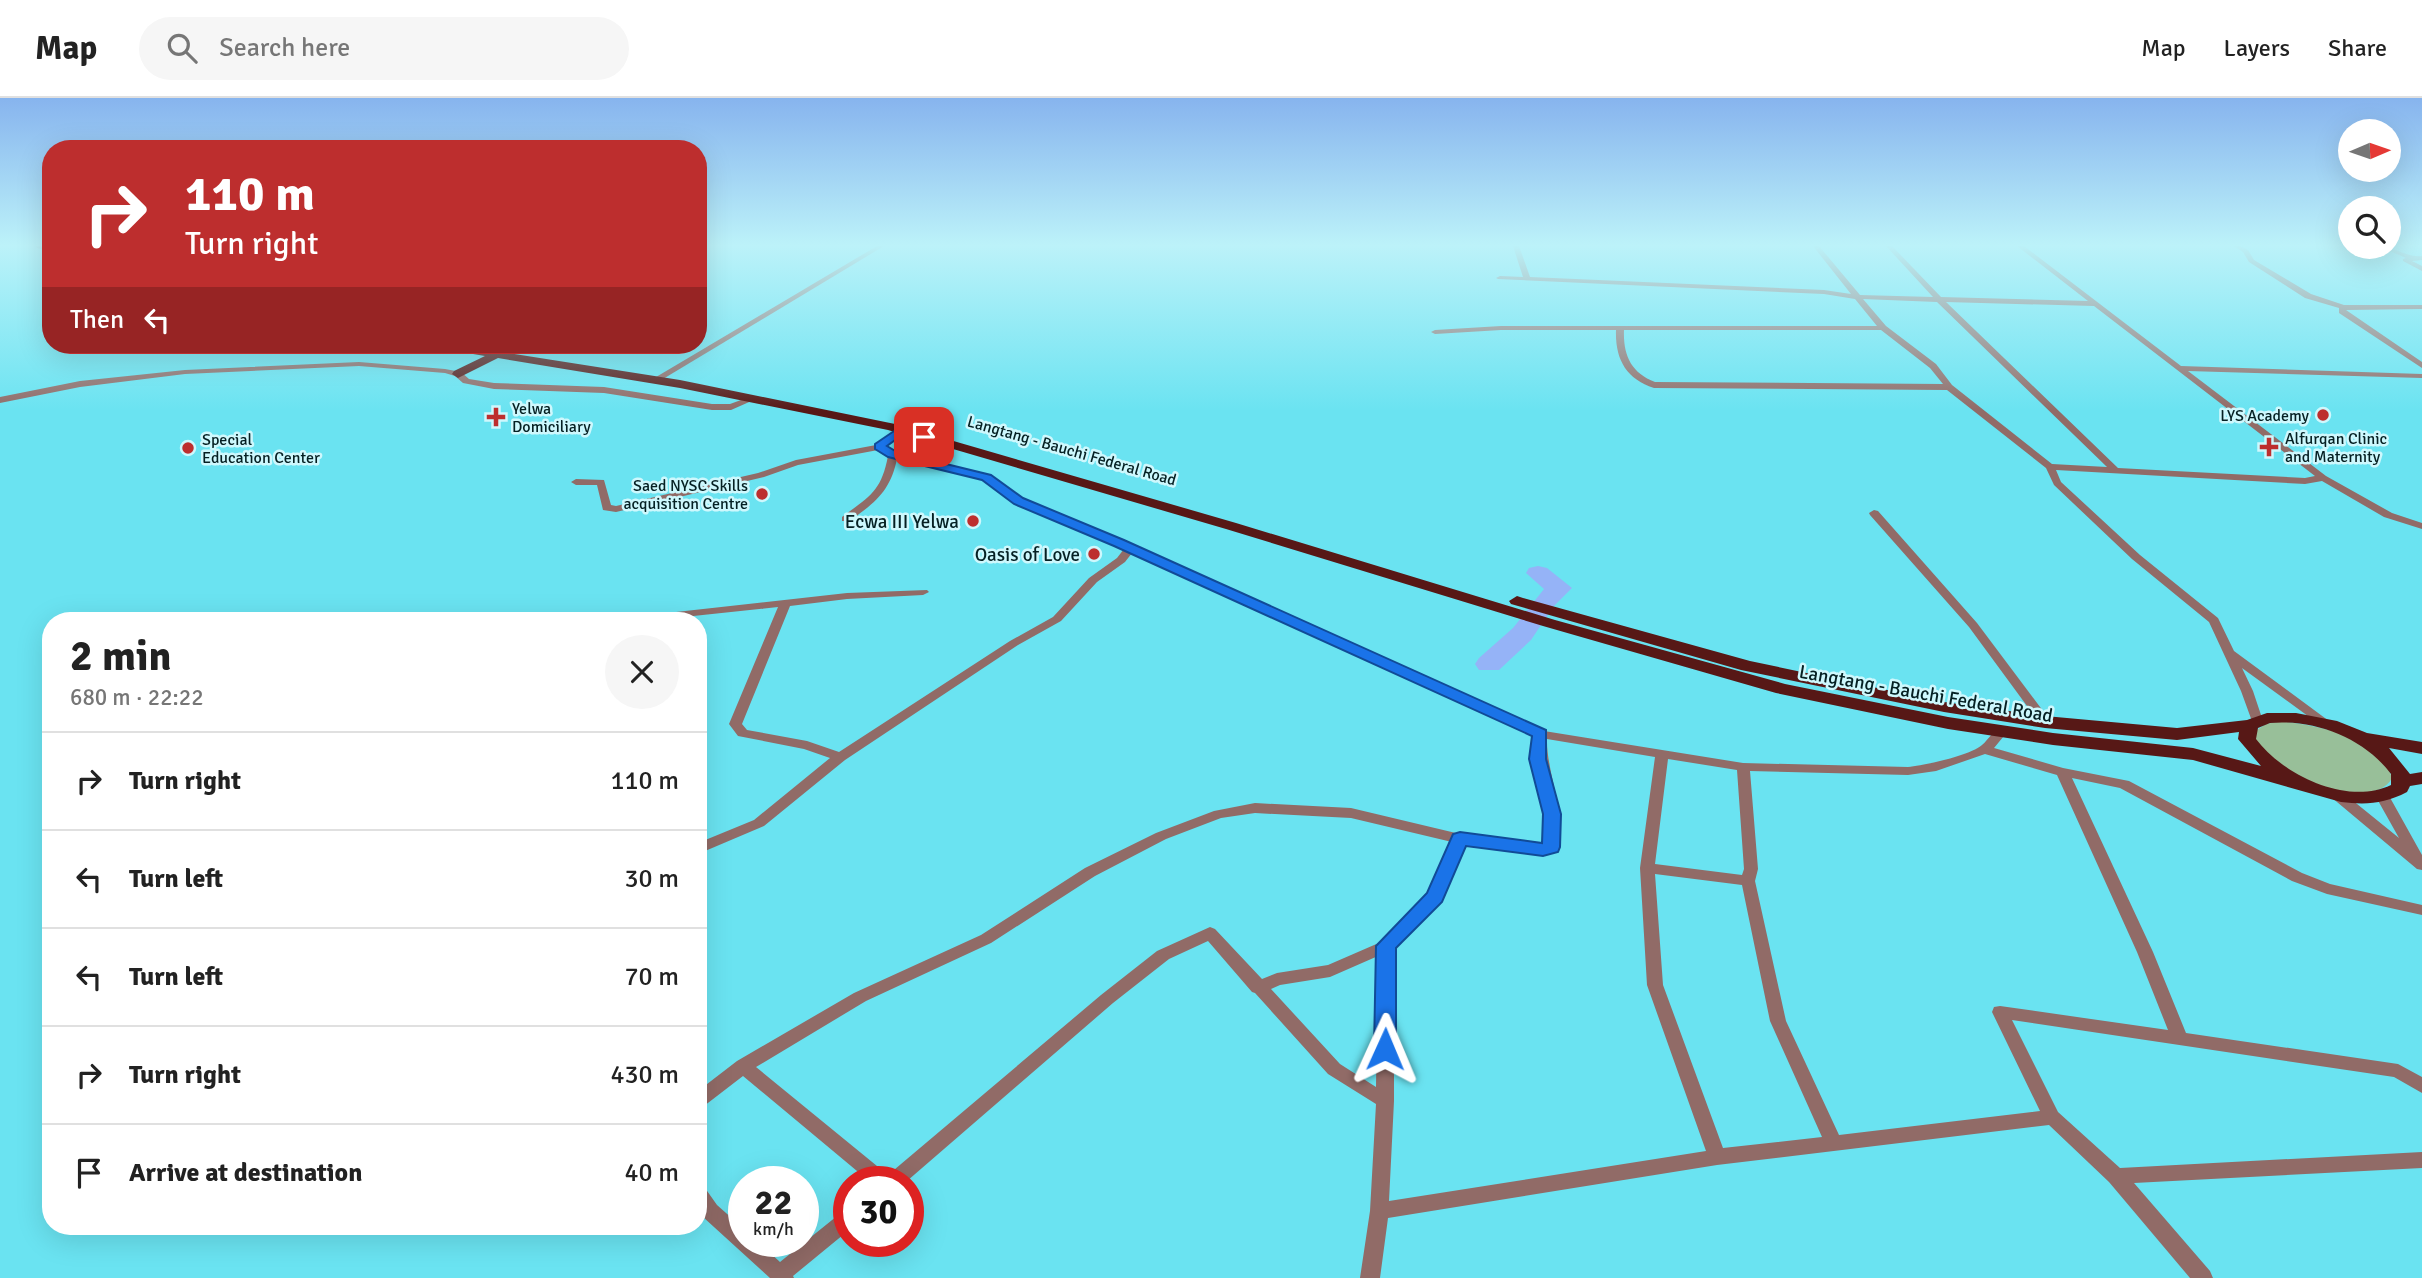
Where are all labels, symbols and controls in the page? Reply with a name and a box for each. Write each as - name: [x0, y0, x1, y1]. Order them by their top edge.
- search box: [139, 17, 629, 80]
- text: Map: [35, 28, 97, 69]
- icon: search: [163, 29, 201, 67]
- text: Search here: [219, 32, 350, 64]
- text: Map: [2141, 33, 2186, 63]
- text: Layers: [2224, 33, 2290, 63]
- text: Share: [2328, 33, 2387, 63]
- north arrow: [2338, 119, 2401, 182]
- map controls: [2338, 119, 2401, 259]
- text: 110 m: [185, 164, 315, 224]
- icon: right: [70, 168, 161, 259]
- button: search: [2338, 196, 2401, 259]
- text: Turn right: [185, 224, 318, 263]
- icon: left: [138, 301, 176, 339]
- text: Then: [70, 304, 124, 336]
- place label: Yelwa Domiciliary: [512, 399, 591, 437]
- place label: LYS Academy: [2220, 406, 2310, 426]
- marker: Yelwa Domiciliary: [486, 407, 506, 427]
- pin: [894, 407, 954, 467]
- marker: LYS Academy: [2315, 407, 2331, 423]
- street label: Langtang - Bauchi Federal Road: [965, 412, 1178, 490]
- icon: arrive: [905, 418, 943, 456]
- place label: Alfurqan Clinic and Maternity: [2285, 429, 2387, 467]
- place label: Special Education Center: [202, 430, 320, 468]
- marker: Alfurqan Clinic and Maternity: [2259, 437, 2279, 457]
- marker: Special Education Center: [180, 440, 196, 456]
- place label: Saed NYSC Skills acquisition Centre: [624, 476, 748, 514]
- marker: Saed NYSC Skills acquisition Centre: [754, 486, 770, 502]
- place label: Ecwa III Yelwa: [845, 510, 959, 534]
- marker: Ecwa III Yelwa: [965, 513, 981, 529]
- place label: Oasis of Love: [975, 543, 1080, 567]
- marker: Oasis of Love: [1086, 546, 1102, 562]
- text: 2 min: [70, 631, 171, 682]
- button: close: [605, 635, 679, 709]
- street label: Langtang - Bauchi Federal Road: [1797, 660, 2054, 728]
- text: 680 m · 22:22: [70, 683, 204, 712]
- icon: right: [70, 762, 108, 800]
- text: Turn right: [129, 765, 241, 797]
- text: 110 m: [610, 765, 679, 797]
- icon: left: [70, 860, 108, 898]
- text: Turn left: [129, 863, 223, 895]
- text: 30 m: [624, 863, 679, 895]
- icon: left: [70, 958, 108, 996]
- text: Turn left: [129, 961, 223, 993]
- text: 70 m: [624, 961, 679, 993]
- position arrow: [1348, 1012, 1422, 1086]
- icon: right: [70, 1056, 108, 1094]
- text: Turn right: [129, 1059, 241, 1091]
- text: 430 m: [610, 1059, 679, 1091]
- icon: arrive: [70, 1154, 108, 1192]
- text: Arrive at destination: [129, 1157, 362, 1189]
- text: 40 m: [624, 1157, 679, 1189]
- speed limit sign: 30: [833, 1166, 924, 1257]
- text: 22: [755, 1181, 792, 1224]
- text: km/h: [753, 1218, 794, 1240]

